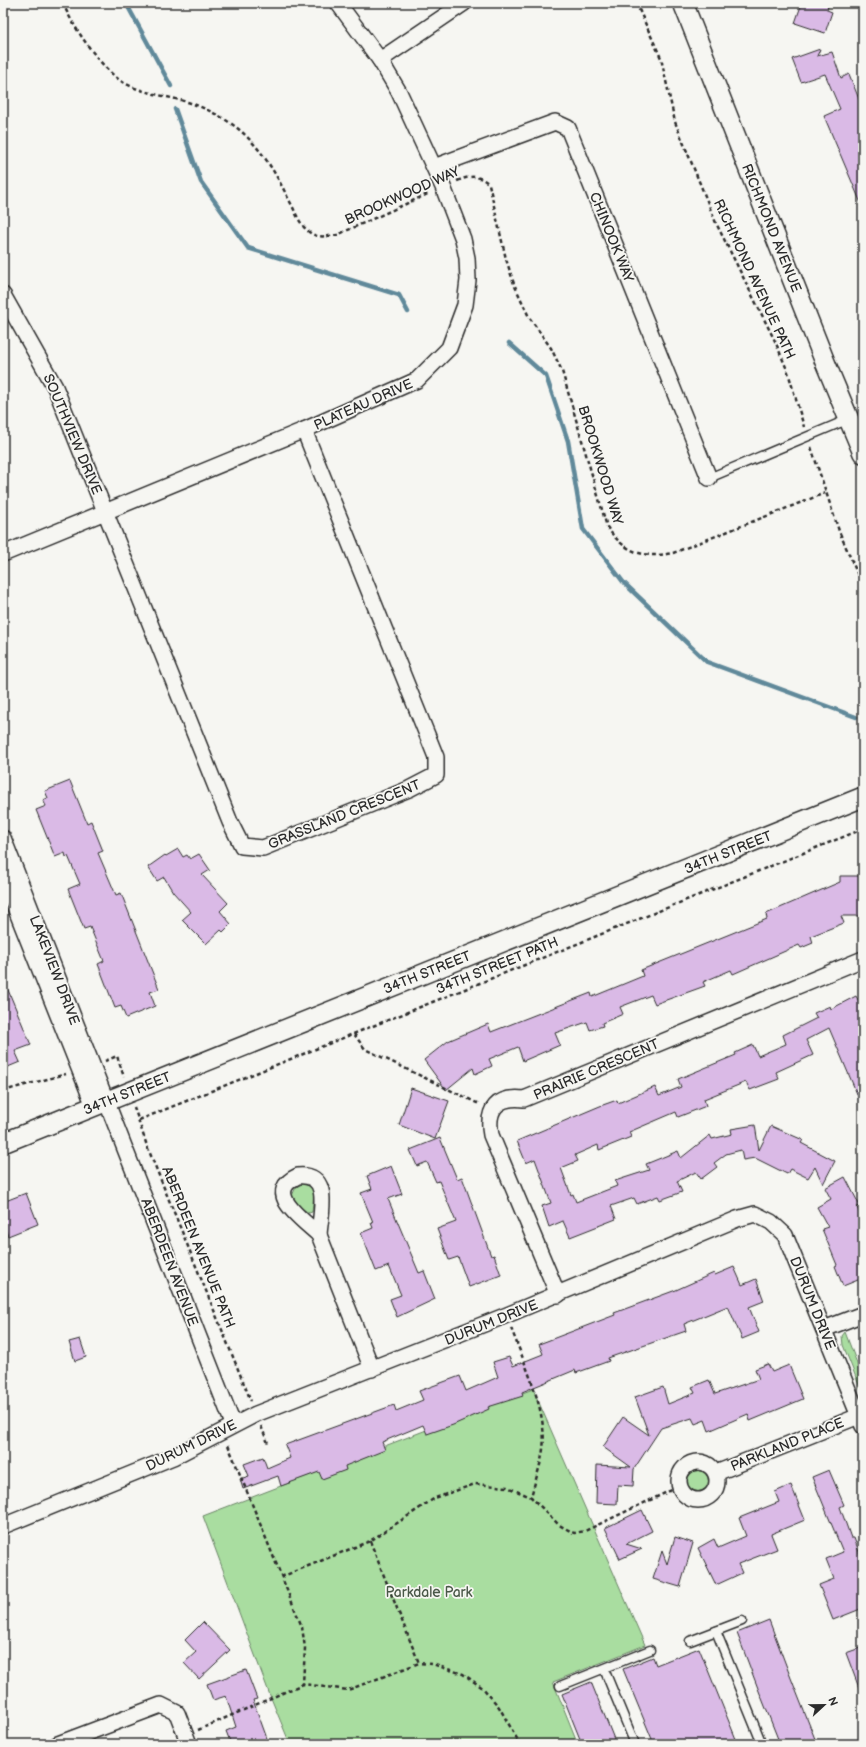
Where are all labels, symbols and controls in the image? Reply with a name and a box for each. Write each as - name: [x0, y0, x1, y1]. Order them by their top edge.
- street label: RICHMOND AVENUE: [738, 161, 805, 295]
- street label: BROOKWOOD WAY: [342, 162, 463, 228]
- street label: CHINOOK WAY: [586, 190, 638, 285]
- street label: RICHMOND AVENUE PATH: [710, 197, 799, 362]
- street label: SOUTHVIEW DRIVE: [39, 371, 106, 497]
- street label: PLATEAU DRIVE: [311, 375, 415, 434]
- street label: BROOKWOOD WAY: [574, 404, 627, 528]
- street label: GRASSLAND CRESCENT: [266, 776, 423, 853]
- street label: 34TH STREET: [682, 827, 775, 878]
- street label: LAKEVIEW DRIVE: [26, 913, 83, 1027]
- street label: 34TH STREET PATH: [434, 933, 561, 998]
- street label: 34TH STREET: [381, 947, 474, 998]
- street label: PRAIRIE CRESCENT: [531, 1035, 662, 1104]
- street label: 34TH STREET: [81, 1068, 174, 1119]
- street label: ABERDEEN AVENUE PATH: [159, 1164, 239, 1330]
- street label: ABERDEEN AVENUE: [138, 1196, 202, 1328]
- street label: DURUM DRIVE: [786, 1254, 839, 1352]
- street label: DURUM DRIVE: [442, 1296, 540, 1349]
- street label: PARKLAND PLACE: [728, 1414, 846, 1475]
- street label: DURUM DRIVE: [143, 1416, 239, 1475]
- park label: Parkdale Park: [386, 1584, 473, 1601]
- north arrow: [804, 1685, 844, 1725]
- text: N: [825, 1695, 840, 1708]

